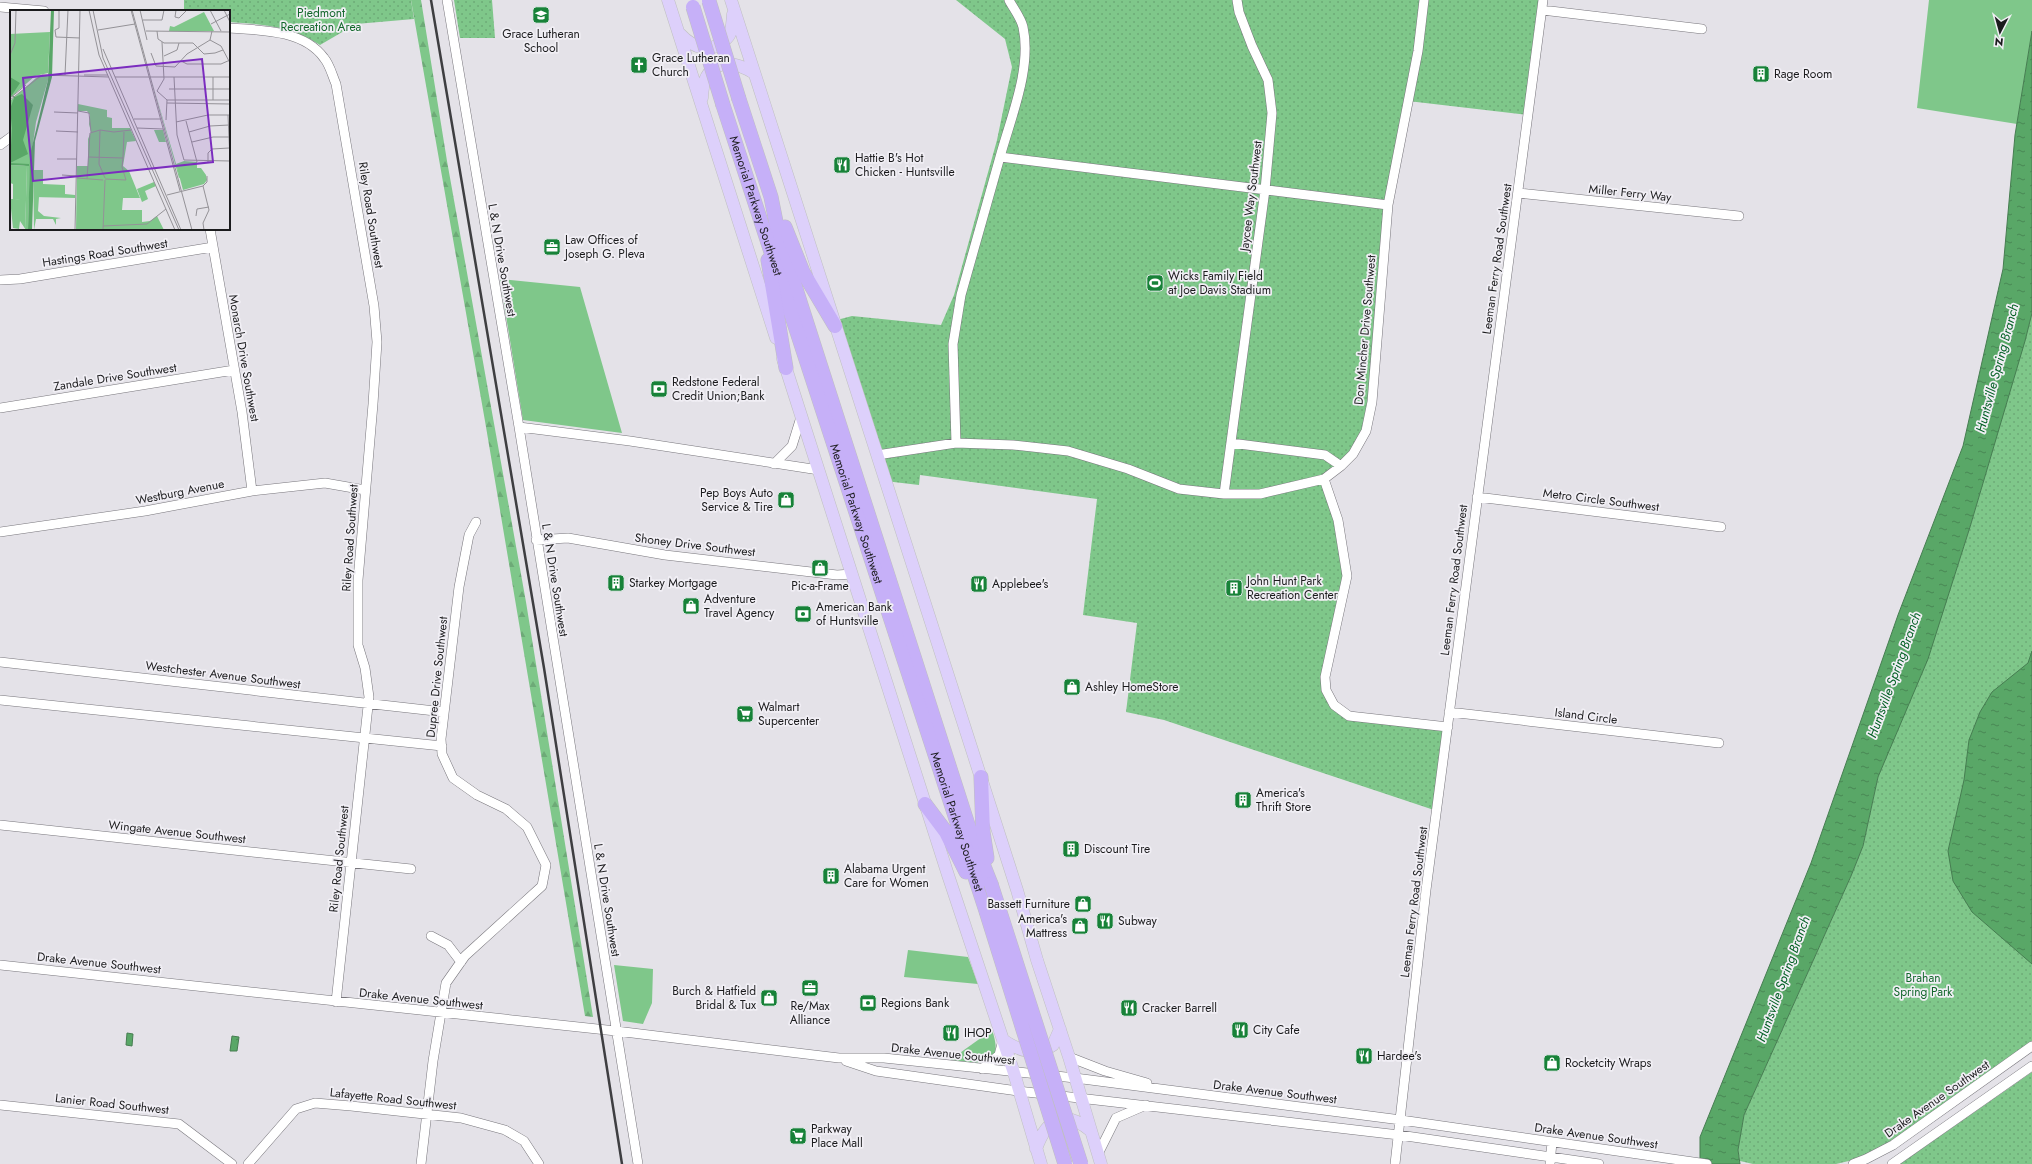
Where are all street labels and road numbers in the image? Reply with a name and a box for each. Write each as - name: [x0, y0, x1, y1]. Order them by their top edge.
- street label: Memorial Parkway Southwest: [725, 134, 787, 278]
- street label: Jaycee Way Southwest: [1235, 140, 1267, 254]
- street label: Riley Road Southwest: [354, 161, 388, 270]
- street label: Miller Ferry Way: [1588, 180, 1673, 206]
- street label: Leeman Ferry Road Southwest: [1478, 182, 1517, 336]
- street label: L & N Drive Southwest: [483, 202, 521, 318]
- street label: Hastings Road Southwest: [41, 234, 169, 272]
- street label: Don Mincher Drive Southwest: [1349, 254, 1381, 406]
- street label: Monarch Drive Southwest: [224, 293, 264, 423]
- street label: Zandale Drive Southwest: [52, 358, 178, 396]
- street label: Memorial Parkway Southwest: [825, 442, 888, 586]
- street label: Westburg Avenue: [134, 475, 226, 509]
- street label: Riley Road Southwest: [337, 484, 363, 592]
- street label: Metro Circle Southwest: [1542, 484, 1660, 516]
- street label: Leeman Ferry Road Southwest: [1436, 503, 1472, 657]
- street label: L & N Drive Southwest: [537, 522, 573, 638]
- street label: Shoney Drive Southwest: [634, 529, 756, 561]
- street label: Dupree Drive Southwest: [422, 615, 452, 739]
- street label: Westchester Avenue Southwest: [144, 657, 302, 693]
- street label: Island Circle: [1554, 703, 1618, 729]
- street label: Memorial Parkway Southwest: [926, 750, 988, 894]
- street label: Riley Road Southwest: [324, 805, 354, 913]
- street label: Wingate Avenue Southwest: [107, 816, 247, 848]
- street label: Leeman Ferry Road Southwest: [1396, 825, 1432, 979]
- street label: L & N Drive Southwest: [589, 842, 625, 958]
- street label: Drake Avenue Southwest: [36, 948, 162, 978]
- street label: Drake Avenue Southwest: [358, 984, 484, 1014]
- street label: Drake Avenue Southwest: [890, 1039, 1016, 1069]
- street label: Drake Avenue Southwest: [1881, 1056, 1993, 1142]
- street label: Drake Avenue Southwest: [1212, 1075, 1338, 1109]
- street label: Lafayette Road Southwest: [329, 1083, 457, 1115]
- street label: Lanier Road Southwest: [54, 1089, 170, 1119]
- street label: Drake Avenue Southwest: [1533, 1118, 1659, 1154]

